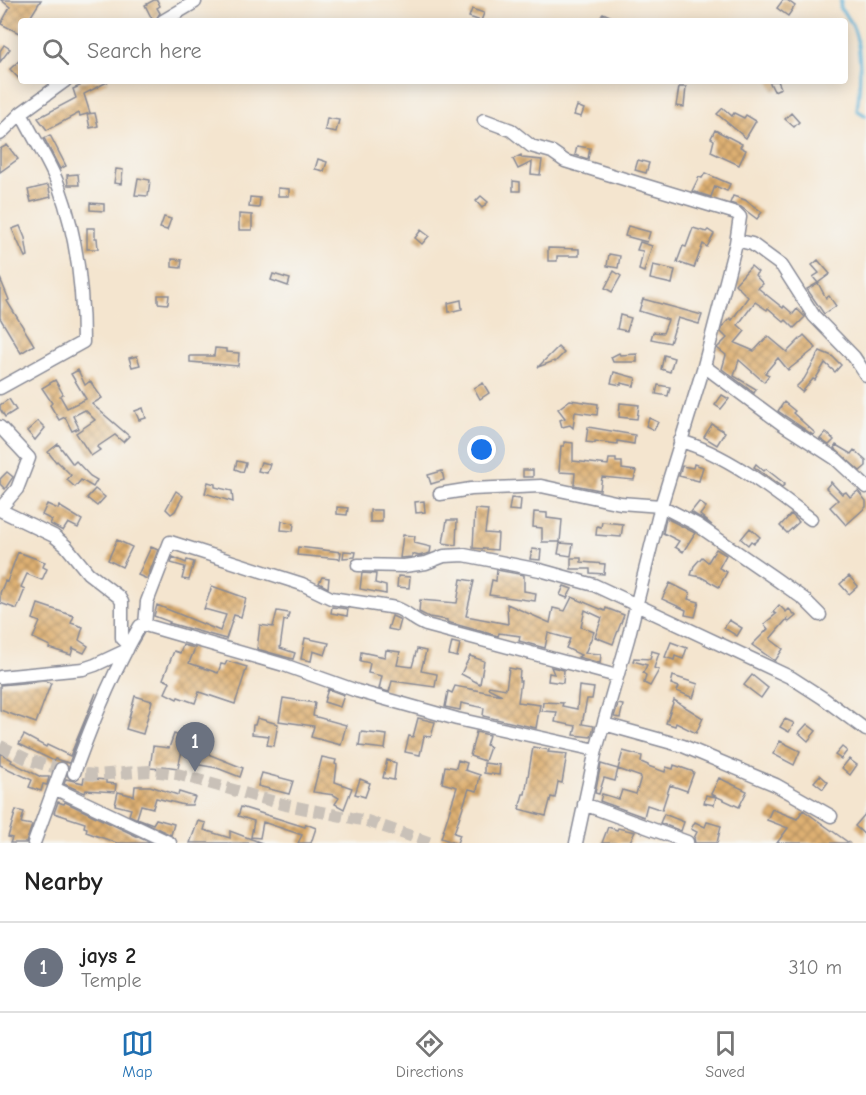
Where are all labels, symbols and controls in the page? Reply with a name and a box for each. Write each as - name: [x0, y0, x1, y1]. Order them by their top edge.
- search box: [18, 18, 848, 84]
- icon: search: [39, 35, 72, 68]
- text: Search here: [87, 38, 202, 64]
- your location: [467, 435, 496, 464]
- pin: 1: [176, 722, 214, 772]
- text: Nearby: [24, 867, 103, 897]
- text: jays 2: [81, 943, 136, 969]
- text: 1: [40, 956, 47, 979]
- text: 310 m: [789, 956, 842, 979]
- text: Temple: [81, 969, 141, 992]
- tab: Map: [121, 1027, 154, 1081]
- tab: Directions: [396, 1027, 463, 1081]
- tab: Saved: [705, 1027, 745, 1081]

